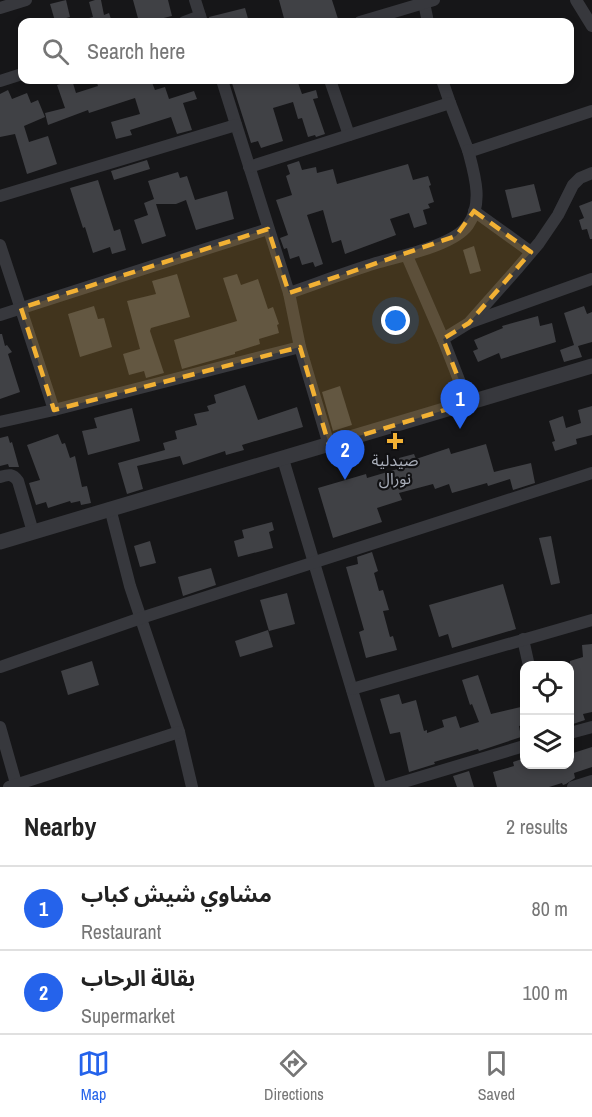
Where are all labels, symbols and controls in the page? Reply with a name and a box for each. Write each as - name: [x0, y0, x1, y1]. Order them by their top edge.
- search box: [18, 18, 574, 84]
- icon: search: [39, 35, 72, 68]
- text: Search here: [87, 36, 185, 66]
- your location: [381, 306, 410, 335]
- pin: 1: [440, 380, 480, 429]
- pin: 2: [326, 430, 364, 480]
- marker: صيدلية نورال: [388, 434, 402, 448]
- place label: صيدلية نورال: [372, 449, 418, 489]
- map controls: [520, 661, 574, 769]
- button: locate: [520, 661, 574, 715]
- button: layers: [520, 715, 574, 769]
- text: Nearby: [24, 809, 96, 844]
- text: 2 results: [506, 813, 568, 840]
- text: مشاوي شيش كباب: [81, 879, 272, 909]
- text: 1: [39, 895, 48, 922]
- text: 80 m: [532, 895, 568, 922]
- text: Restaurant: [81, 918, 161, 945]
- text: بقالة الرحاب: [81, 963, 195, 993]
- text: 2: [39, 979, 48, 1006]
- text: 100 m: [522, 979, 568, 1006]
- text: Supermarket: [81, 1002, 175, 1029]
- tab: Map: [77, 1047, 110, 1105]
- tab: Directions: [264, 1047, 324, 1105]
- tab: Saved: [478, 1047, 515, 1105]

